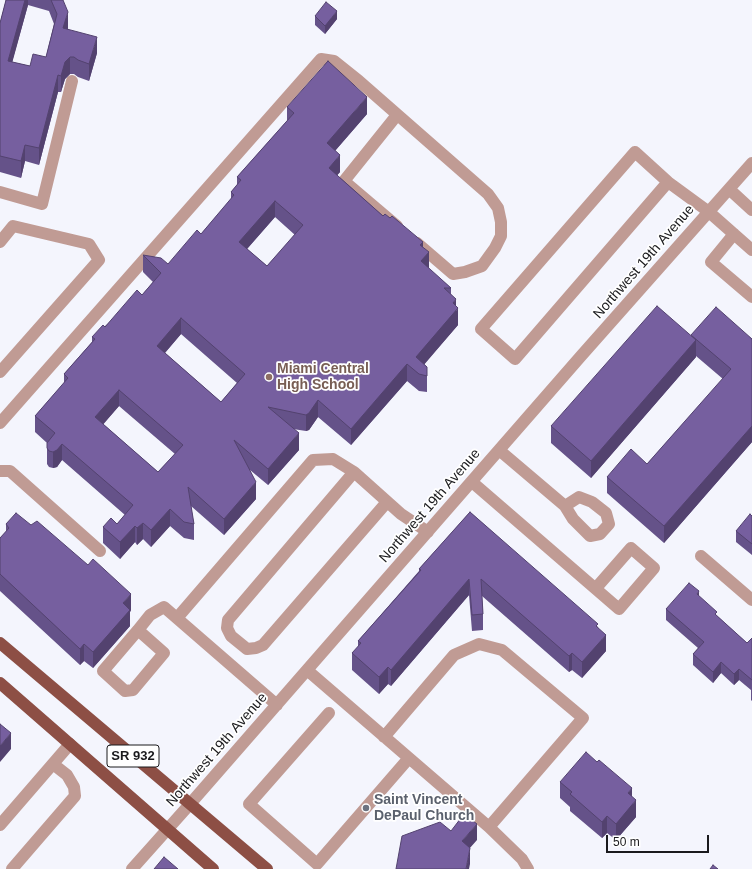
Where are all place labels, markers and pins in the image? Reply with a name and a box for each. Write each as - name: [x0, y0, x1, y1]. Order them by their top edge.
- place label: Miami Central High School: [277, 361, 369, 394]
- marker: Miami Central High School: [264, 372, 274, 382]
- place label: Saint Vincent DePaul Church: [374, 792, 474, 824]
- marker: Saint Vincent DePaul Church: [361, 803, 371, 813]

